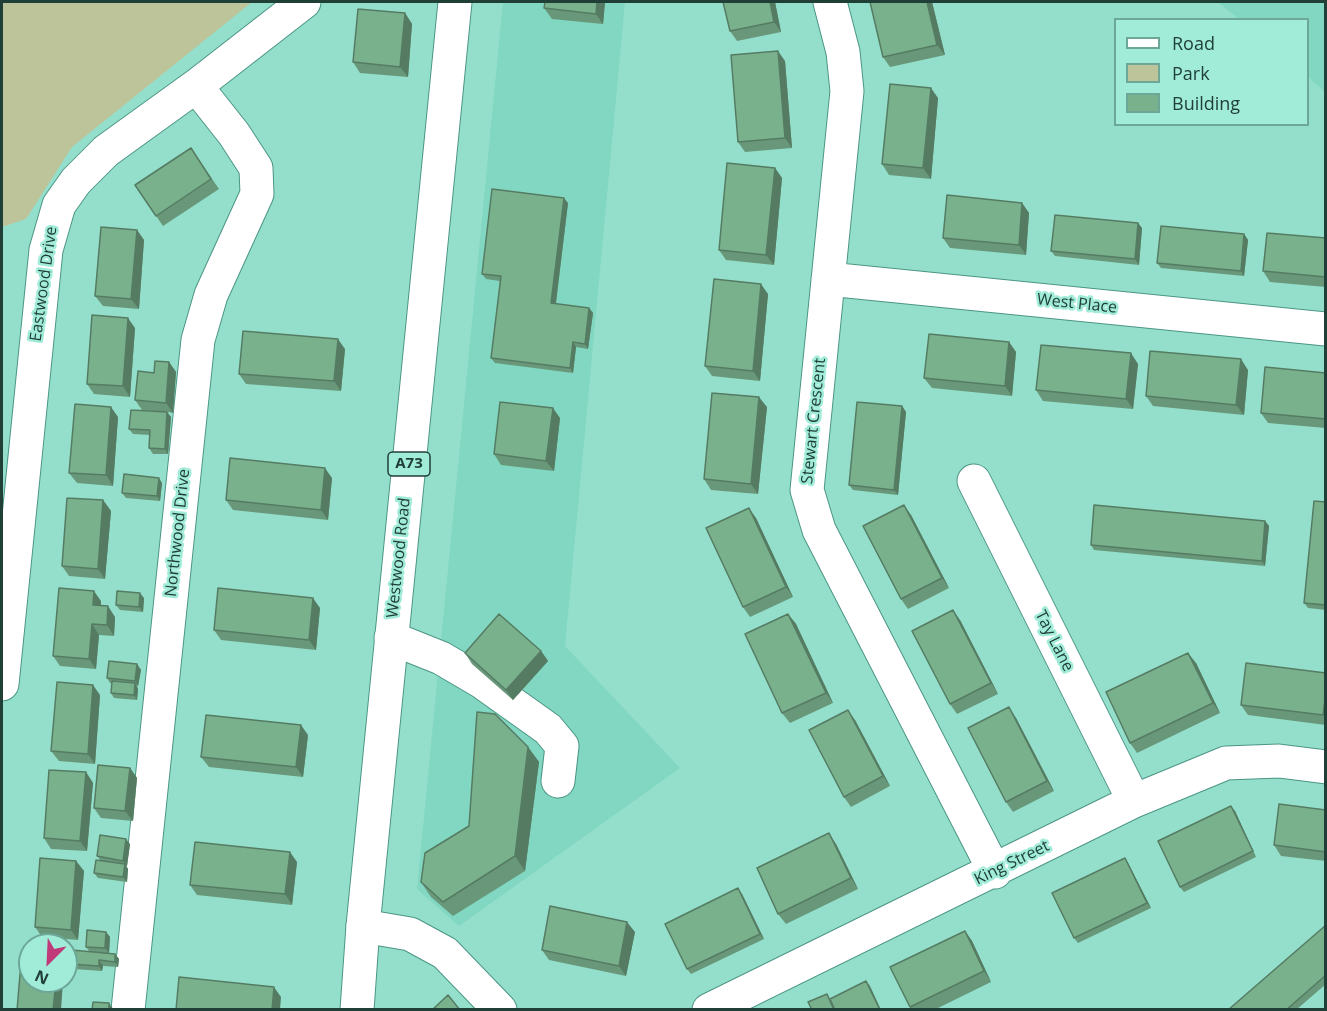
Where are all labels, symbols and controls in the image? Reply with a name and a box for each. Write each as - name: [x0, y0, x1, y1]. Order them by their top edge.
- legend: [1114, 18, 1309, 126]
- text: Road: [1172, 31, 1215, 55]
- text: Park: [1172, 61, 1210, 85]
- text: Building: [1172, 91, 1240, 115]
- street label: Eastwood Drive: [26, 225, 62, 343]
- street label: West Place: [1036, 290, 1118, 318]
- street label: Stewart Crescent: [798, 357, 830, 485]
- road number: A73: [388, 452, 430, 476]
- street label: Northwood Drive: [162, 468, 194, 598]
- street label: Westwood Road: [383, 497, 415, 619]
- street label: Tay Lane: [1030, 607, 1078, 675]
- street label: King Street: [971, 837, 1053, 889]
- north arrow: [18, 933, 78, 993]
- text: N: [31, 965, 52, 990]

